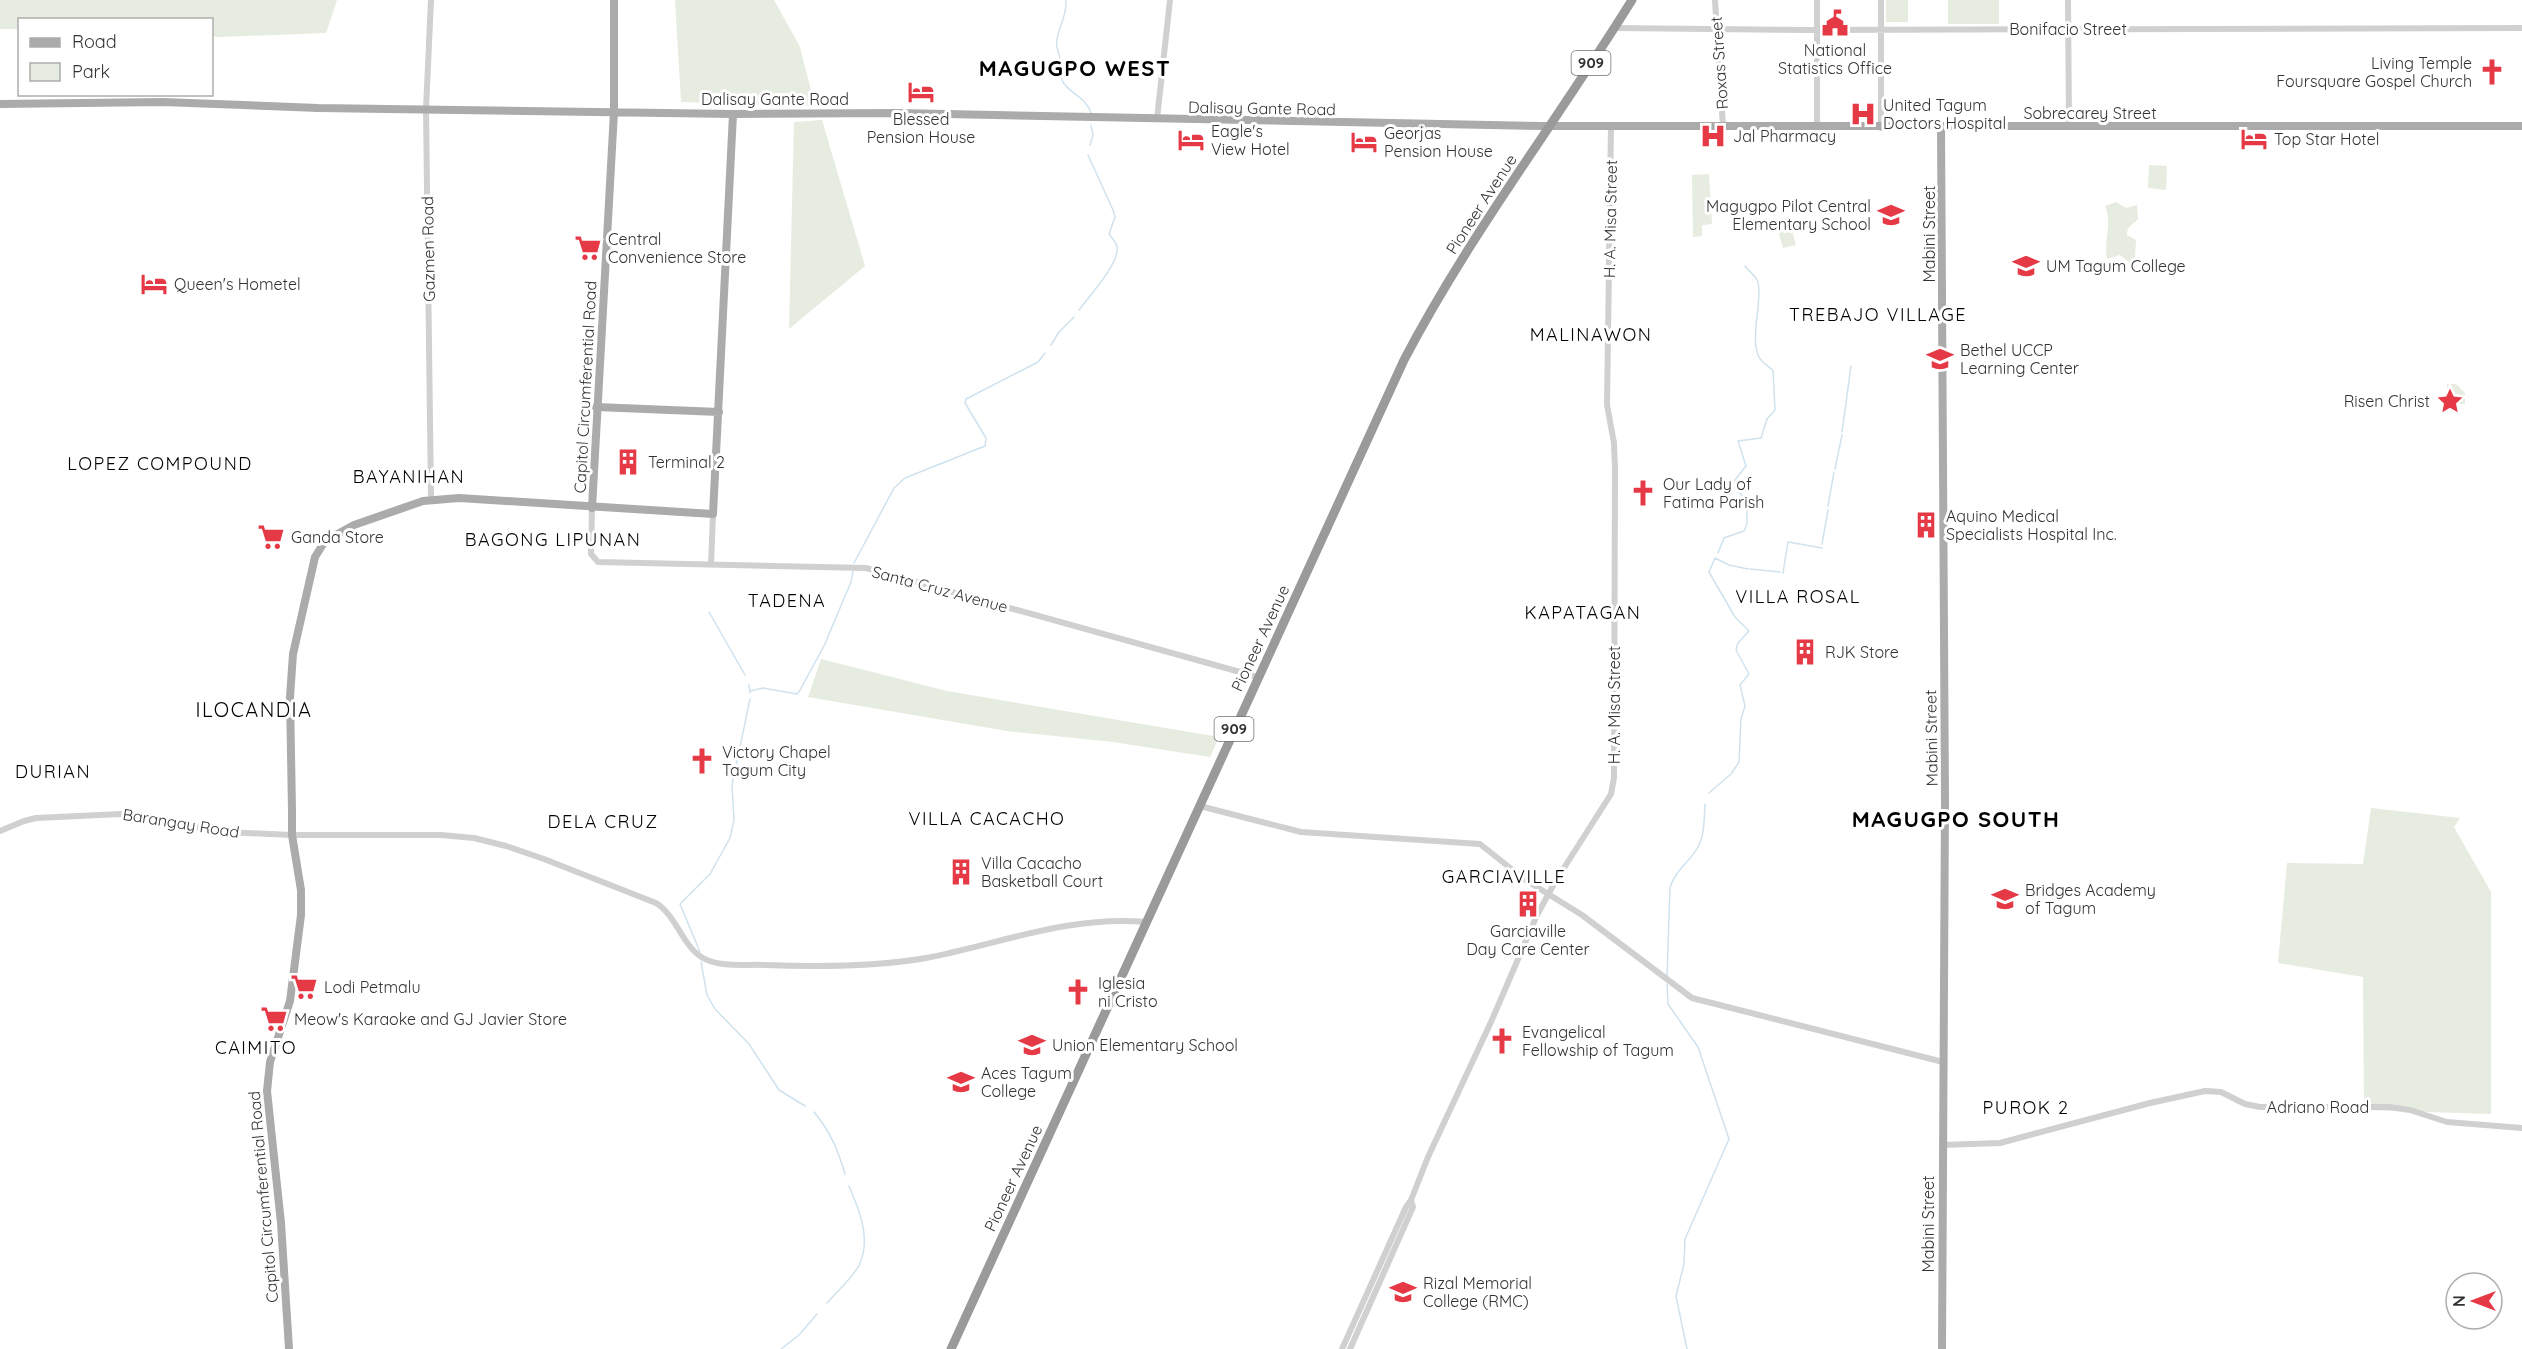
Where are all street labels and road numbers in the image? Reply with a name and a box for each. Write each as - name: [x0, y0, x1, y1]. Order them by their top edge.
- street label: Roxas Street: [1706, 16, 1732, 110]
- street label: Bonifacio Street: [2009, 19, 2127, 39]
- road number: 909: [1572, 51, 1610, 75]
- street label: Dalisay Gante Road: [701, 89, 849, 109]
- street label: Dalisay Gante Road: [1188, 97, 1336, 119]
- street label: Sobrecarey Street: [2023, 103, 2157, 123]
- street label: Pioneer Avenue: [1441, 150, 1521, 258]
- street label: H. A. Misa Street: [1599, 160, 1621, 278]
- street label: Mabini Street: [1919, 186, 1939, 282]
- street label: Gazmen Road: [417, 196, 439, 302]
- street label: Capitol Circumferential Road: [569, 280, 601, 494]
- street label: Santa Cruz Avenue: [870, 561, 1010, 617]
- street label: Pioneer Avenue: [1227, 582, 1293, 694]
- street label: H. A. Misa Street: [1604, 646, 1624, 764]
- street label: Mabini Street: [1920, 689, 1942, 787]
- road number: 909: [1214, 717, 1254, 741]
- street label: Barangay Road: [121, 804, 241, 842]
- street label: Capitol Circumferential Road: [244, 1090, 282, 1304]
- street label: Adriano Road: [2267, 1097, 2369, 1117]
- street label: Pioneer Avenue: [980, 1122, 1046, 1234]
- street label: Mabini Street: [1918, 1176, 1938, 1272]

